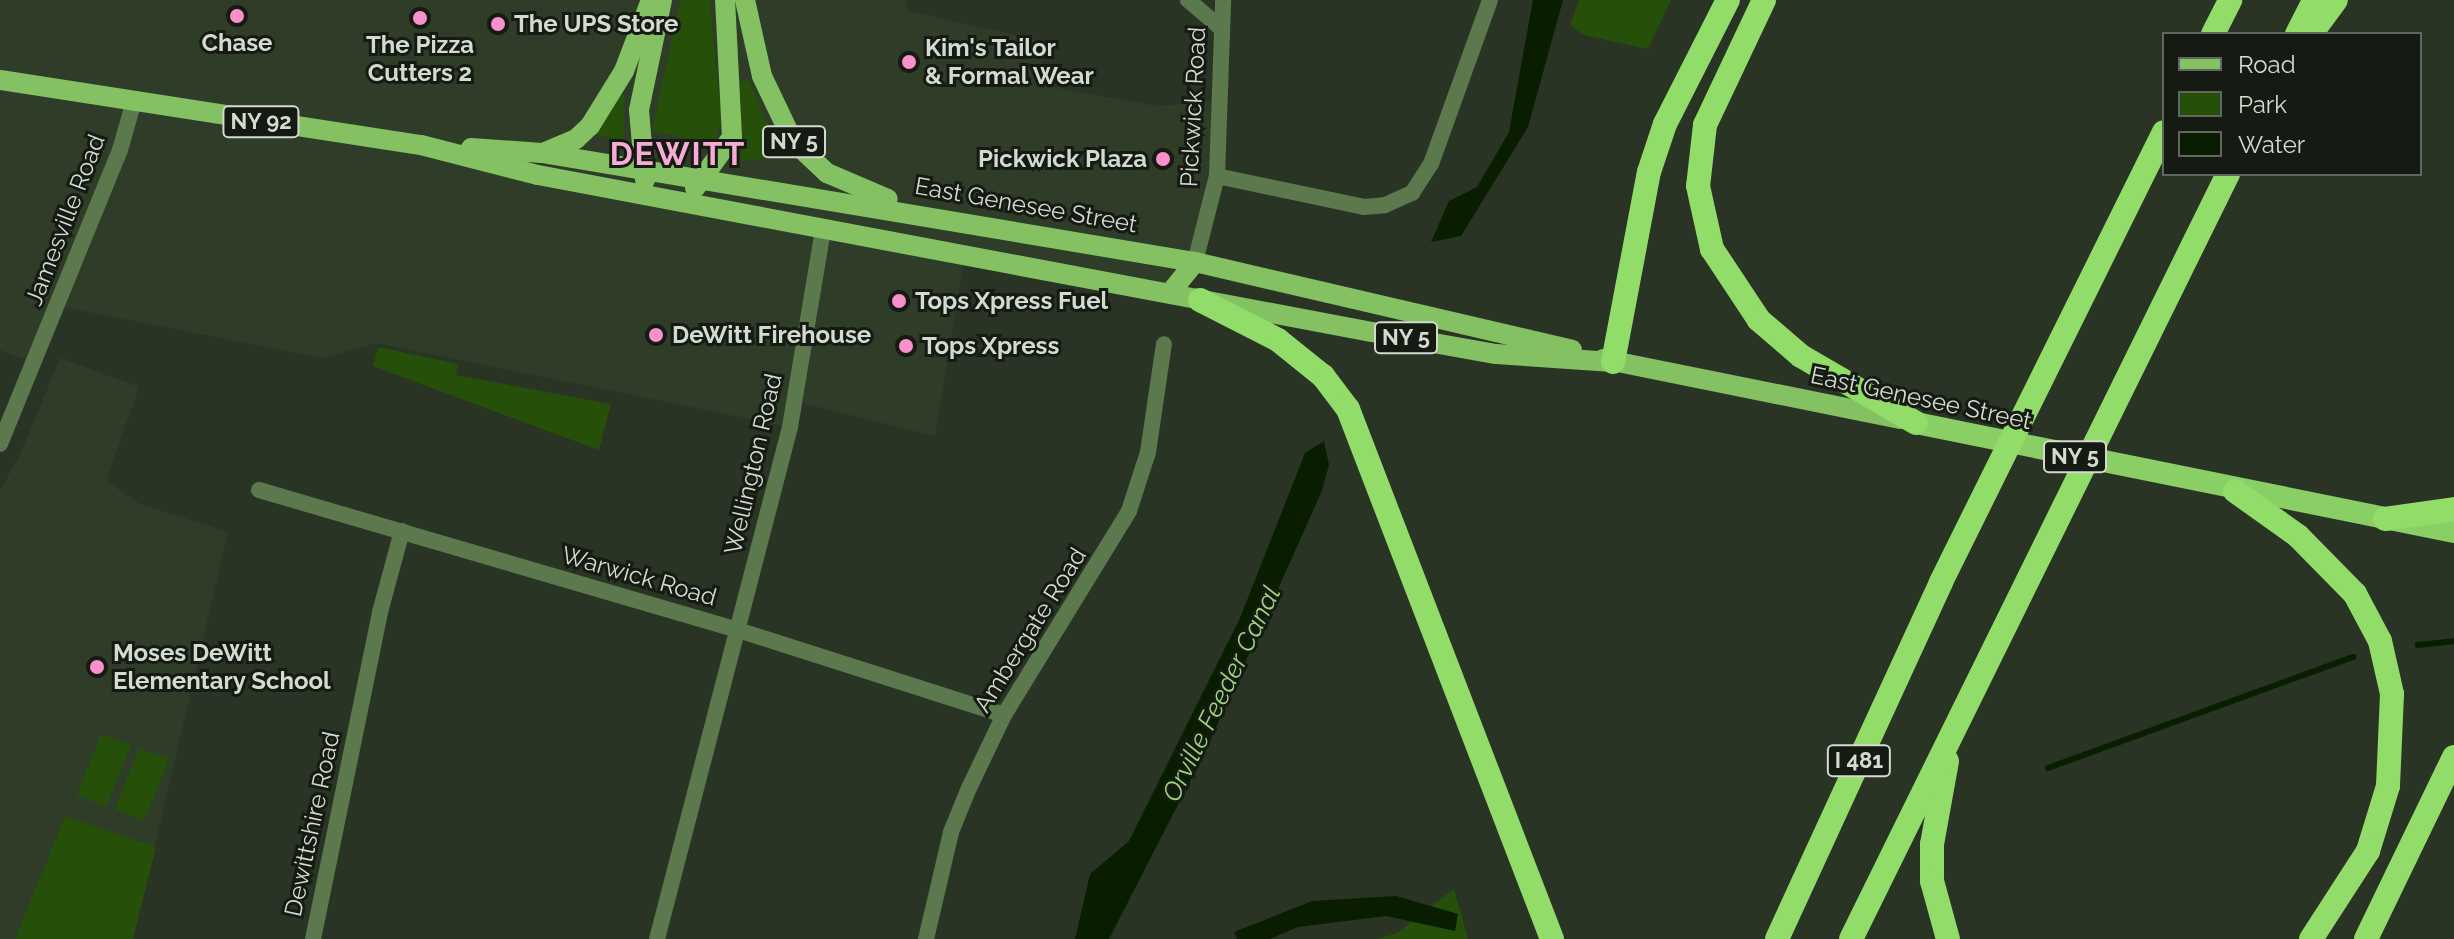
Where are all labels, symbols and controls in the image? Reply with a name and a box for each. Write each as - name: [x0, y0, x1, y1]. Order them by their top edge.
- marker: Chase: [228, 7, 246, 25]
- marker: The Pizza Cutters 2: [411, 9, 429, 27]
- place label: The UPS Store: [514, 10, 678, 38]
- marker: The UPS Store: [489, 15, 507, 33]
- street label: Pickwick Road: [1174, 26, 1212, 188]
- place label: Chase: [202, 29, 272, 57]
- place label: The Pizza Cutters 2: [366, 31, 474, 87]
- legend: [2162, 32, 2422, 176]
- place label: Kim's Tailor & Formal Wear: [925, 34, 1095, 90]
- text: Road: [2238, 50, 2296, 79]
- marker: Kim's Tailor & Formal Wear: [900, 53, 918, 71]
- text: Park: [2238, 90, 2287, 119]
- road number: NY 92: [221, 104, 301, 140]
- road number: NY 5: [760, 124, 828, 160]
- street label: Jamesville Road: [19, 130, 111, 310]
- text: Water: [2238, 130, 2305, 159]
- district label: DEWITT: [610, 135, 746, 173]
- place label: Pickwick Plaza: [978, 145, 1147, 173]
- marker: Pickwick Plaza: [1154, 150, 1172, 168]
- street label: East Genesee Street: [913, 171, 1139, 239]
- place label: Tops Xpress Fuel: [915, 287, 1108, 315]
- marker: Tops Xpress Fuel: [890, 292, 908, 310]
- road number: NY 5: [1372, 320, 1440, 356]
- place label: DeWitt Firehouse: [672, 321, 871, 349]
- marker: DeWitt Firehouse: [647, 326, 665, 344]
- place label: Tops Xpress: [922, 332, 1060, 360]
- marker: Tops Xpress: [897, 337, 915, 355]
- street label: East Genesee Street: [1808, 361, 2034, 435]
- street label: Wellington Road: [718, 371, 788, 557]
- road number: NY 5: [2041, 439, 2109, 475]
- street label: Warwick Road: [558, 540, 720, 612]
- street label: Ambergate Road: [968, 542, 1092, 718]
- water label: Orville Feeder Canal: [1156, 581, 1288, 807]
- place label: Moses DeWitt Elementary School: [113, 639, 331, 695]
- marker: Moses DeWitt Elementary School: [88, 658, 106, 676]
- street label: Dewittshire Road: [278, 729, 346, 919]
- road number: I 481: [1825, 743, 1893, 779]

